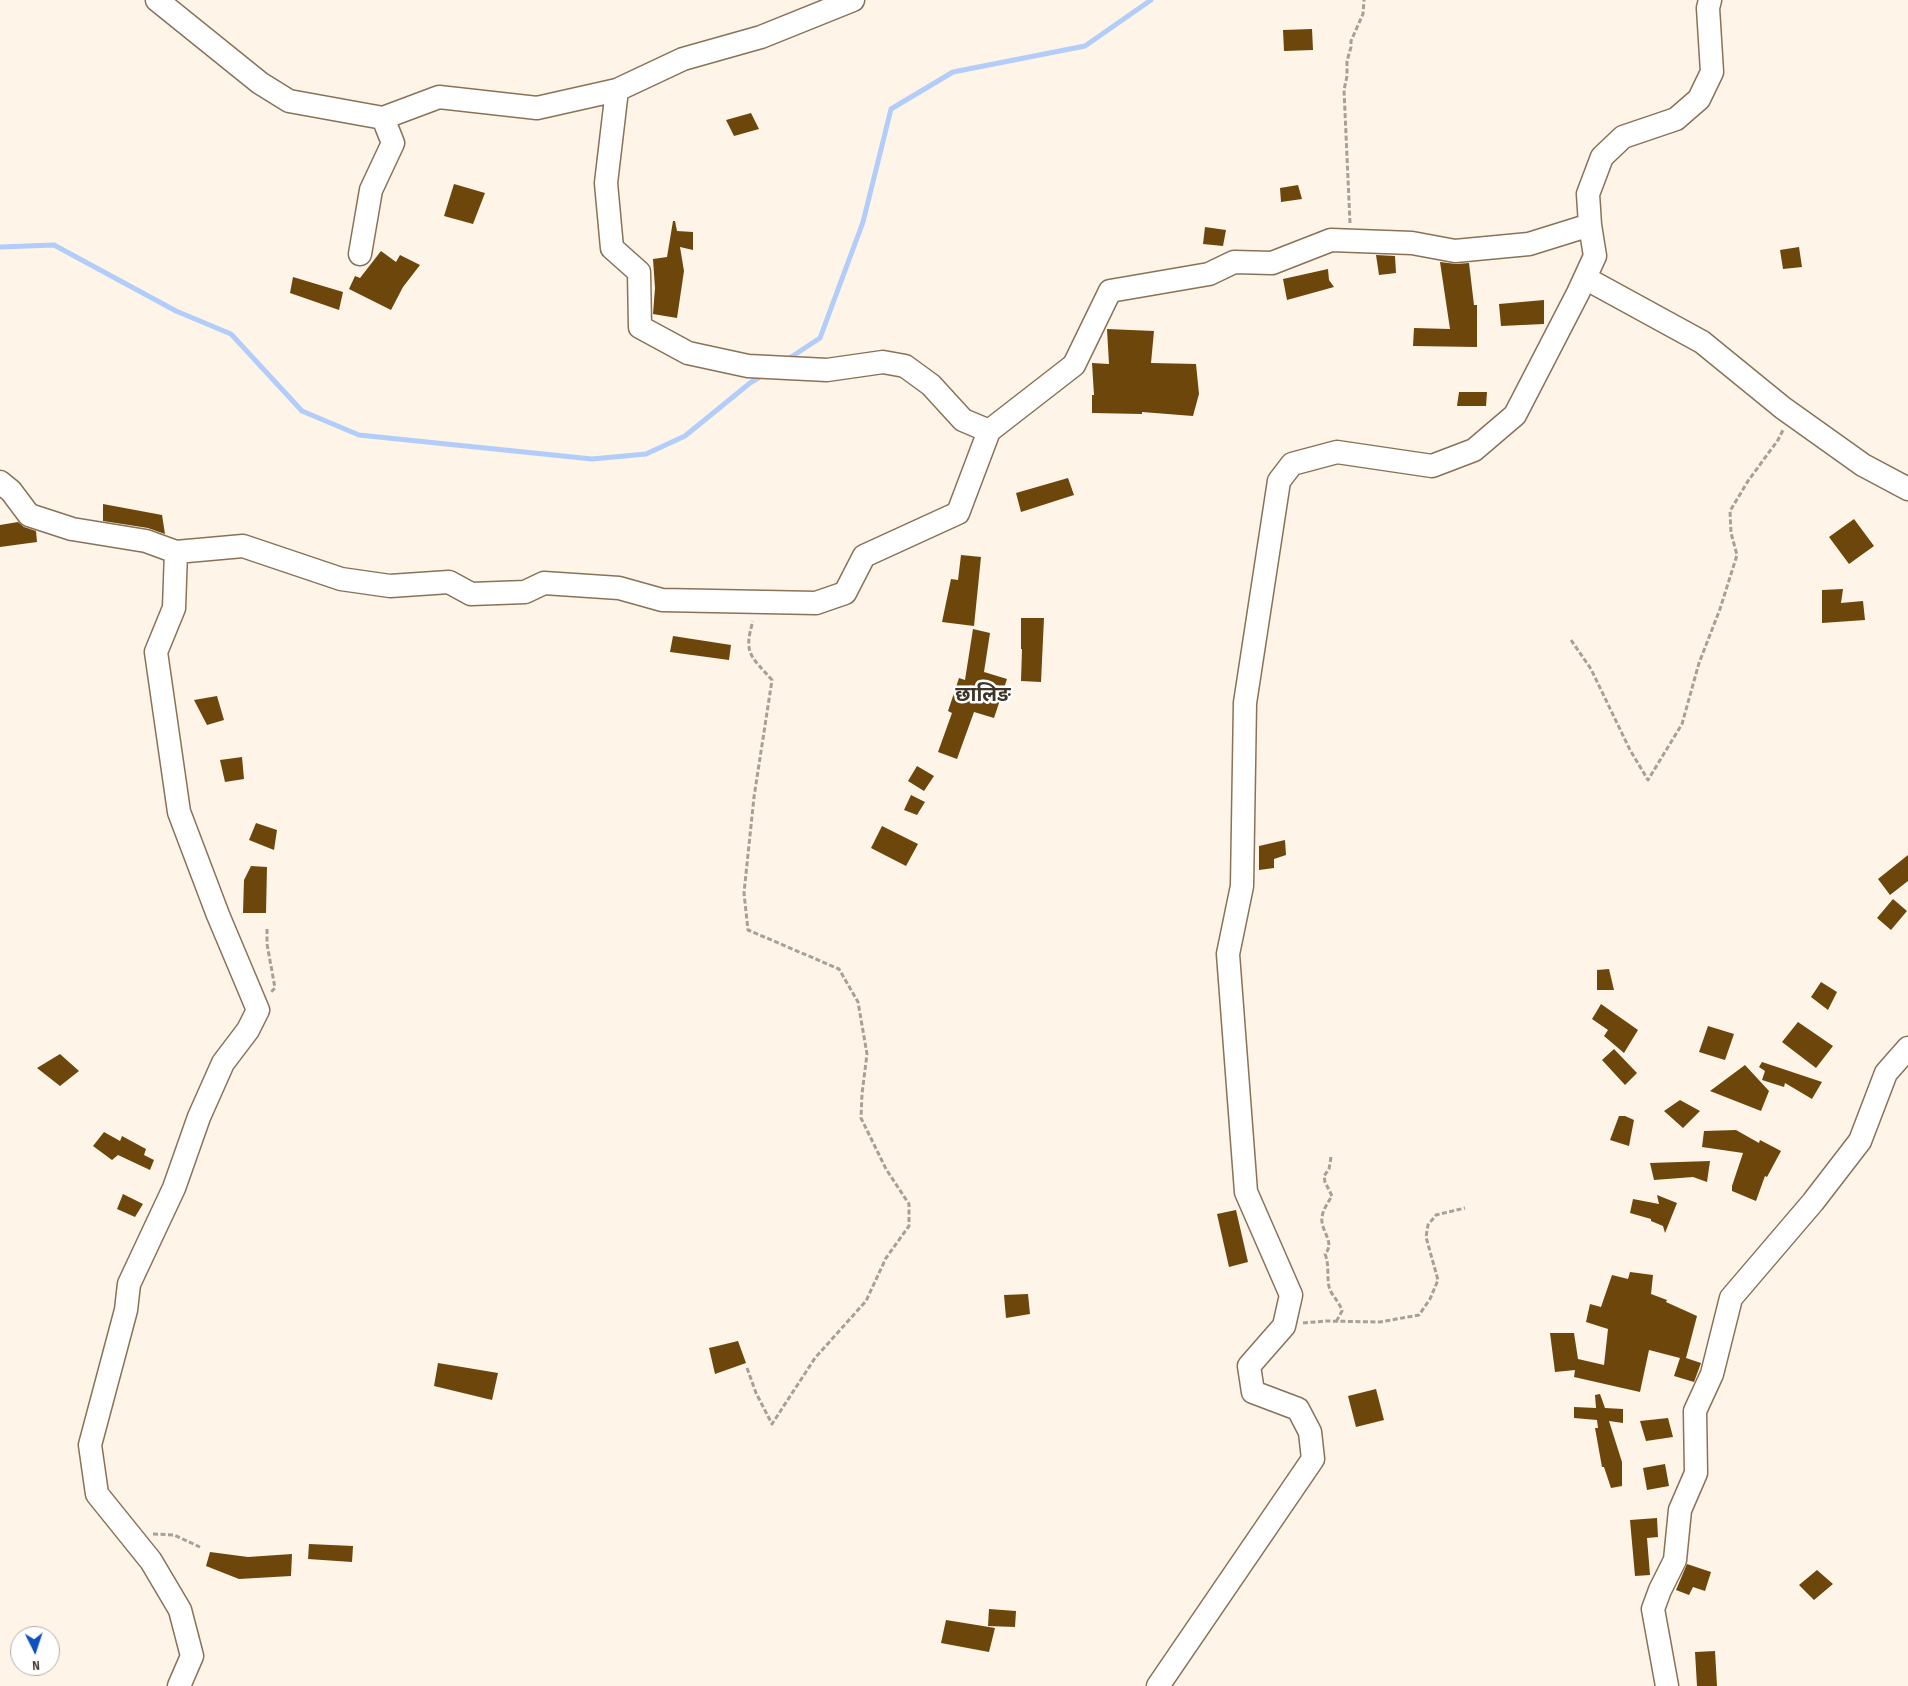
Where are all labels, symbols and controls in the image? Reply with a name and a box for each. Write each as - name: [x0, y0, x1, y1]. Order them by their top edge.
- district label: छालिङ: [955, 684, 1011, 708]
- north arrow: [10, 1626, 60, 1676]
- text: N: [32, 1657, 40, 1674]

